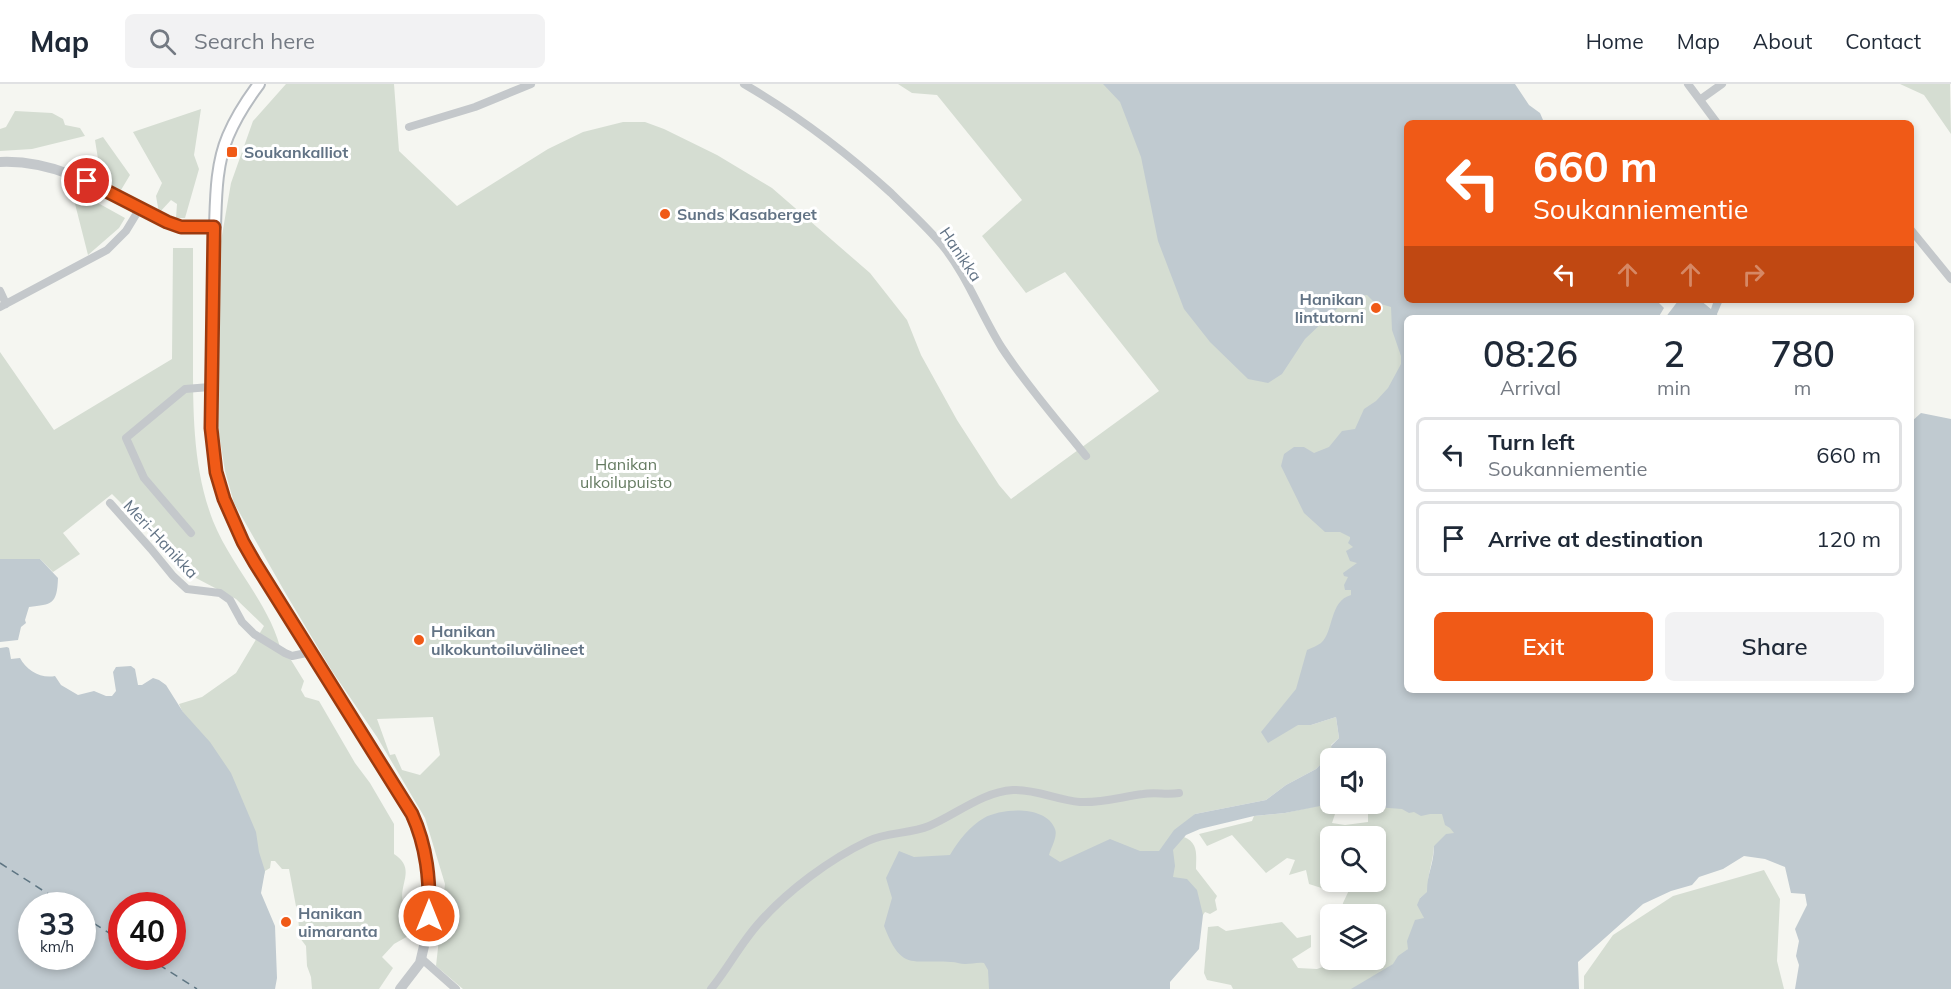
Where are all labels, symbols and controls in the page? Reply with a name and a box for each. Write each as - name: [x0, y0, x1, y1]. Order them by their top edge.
- search box: [125, 14, 545, 68]
- text: Map: [30, 24, 89, 59]
- icon: search: [146, 25, 179, 58]
- text: Search here: [194, 27, 315, 55]
- text: Home: [1586, 28, 1644, 54]
- text: Map: [1677, 28, 1720, 54]
- text: About: [1753, 28, 1812, 54]
- text: Contact: [1845, 28, 1921, 54]
- text: 660 m: [1533, 140, 1658, 193]
- place label: Soukankalliot: [244, 142, 348, 162]
- icon: left: [1434, 144, 1512, 222]
- marker: Soukankalliot: [225, 145, 239, 159]
- pin: [61, 155, 112, 206]
- icon: arrive: [70, 164, 103, 197]
- text: Soukanniementie: [1533, 192, 1748, 226]
- place label: Sunds Kasaberget: [677, 204, 817, 224]
- marker: Sunds Kasaberget: [658, 207, 672, 221]
- street label: Hanikka: [936, 223, 986, 285]
- icon: left: [1548, 258, 1581, 291]
- icon: ahead: [1611, 258, 1644, 291]
- icon: ahead: [1674, 258, 1707, 291]
- icon: right: [1737, 258, 1770, 291]
- place label: Hanikan lintutorni: [1295, 289, 1364, 327]
- marker: Hanikan lintutorni: [1369, 301, 1383, 315]
- text: 08:26: [1483, 331, 1578, 376]
- text: 2: [1663, 331, 1685, 376]
- text: 780: [1770, 331, 1835, 376]
- text: Arrival: [1500, 375, 1561, 400]
- text: min: [1657, 375, 1691, 400]
- text: m: [1794, 375, 1811, 400]
- text: Turn left: [1488, 428, 1575, 456]
- icon: left: [1437, 438, 1470, 471]
- text: 660 m: [1816, 441, 1881, 469]
- park label: Hanikan ulkoilupuisto: [580, 454, 672, 492]
- text: Soukanniementie: [1488, 456, 1648, 481]
- street label: Meri-Hanikka: [120, 496, 202, 582]
- icon: arrive: [1437, 522, 1470, 555]
- text: Arrive at destination: [1488, 525, 1703, 553]
- text: 120 m: [1816, 525, 1881, 553]
- button: Exit: [1434, 612, 1653, 681]
- button: Share: [1665, 612, 1884, 681]
- place label: Hanikan ulkokuntoiluvälineet: [431, 621, 584, 659]
- marker: Hanikan ulkokuntoiluvälineet: [412, 633, 426, 647]
- map controls: [1320, 748, 1386, 970]
- button: sound: [1320, 748, 1386, 814]
- button: search: [1320, 826, 1386, 892]
- position arrow: [397, 884, 461, 948]
- speed limit sign: 40: [108, 892, 186, 970]
- place label: Hanikan uimaranta: [298, 903, 378, 941]
- button: layers: [1320, 904, 1386, 970]
- text: 33: [39, 905, 75, 943]
- marker: Hanikan uimaranta: [279, 915, 293, 929]
- text: km/h: [40, 937, 74, 956]

